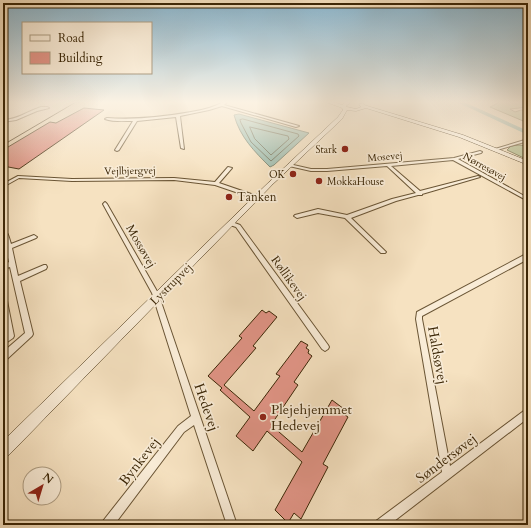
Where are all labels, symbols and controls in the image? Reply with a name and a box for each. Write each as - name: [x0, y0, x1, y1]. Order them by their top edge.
- legend: [22, 22, 152, 74]
- text: Road: [58, 30, 85, 46]
- text: Building: [58, 50, 103, 66]
- place label: Stark: [316, 143, 338, 157]
- marker: Stark: [340, 144, 350, 154]
- street label: Mosevej: [367, 148, 403, 166]
- street label: Nørresøvej: [460, 149, 509, 184]
- street label: Vejlbjergvej: [104, 164, 156, 178]
- place label: OK: [269, 168, 286, 182]
- marker: OK: [288, 169, 298, 179]
- place label: MokkaHouse: [327, 175, 384, 189]
- marker: MokkaHouse: [314, 176, 324, 186]
- place label: Tanken: [237, 189, 277, 205]
- marker: Tanken: [224, 192, 234, 202]
- street label: Mossøvej: [122, 221, 160, 271]
- street label: Røllikevej: [267, 253, 311, 303]
- street label: Lystrupvej: [146, 259, 196, 309]
- street label: Haldsøvej: [423, 325, 452, 386]
- street label: Hedevej: [190, 381, 224, 434]
- place label: Plejehjemmet Hedevej: [271, 400, 353, 435]
- marker: Plejehjemmet Hedevej: [258, 412, 268, 422]
- street label: Søndersøvej: [412, 429, 481, 488]
- street label: Bynkevej: [115, 433, 164, 489]
- north arrow: [22, 466, 62, 506]
- text: N: [39, 470, 57, 488]

